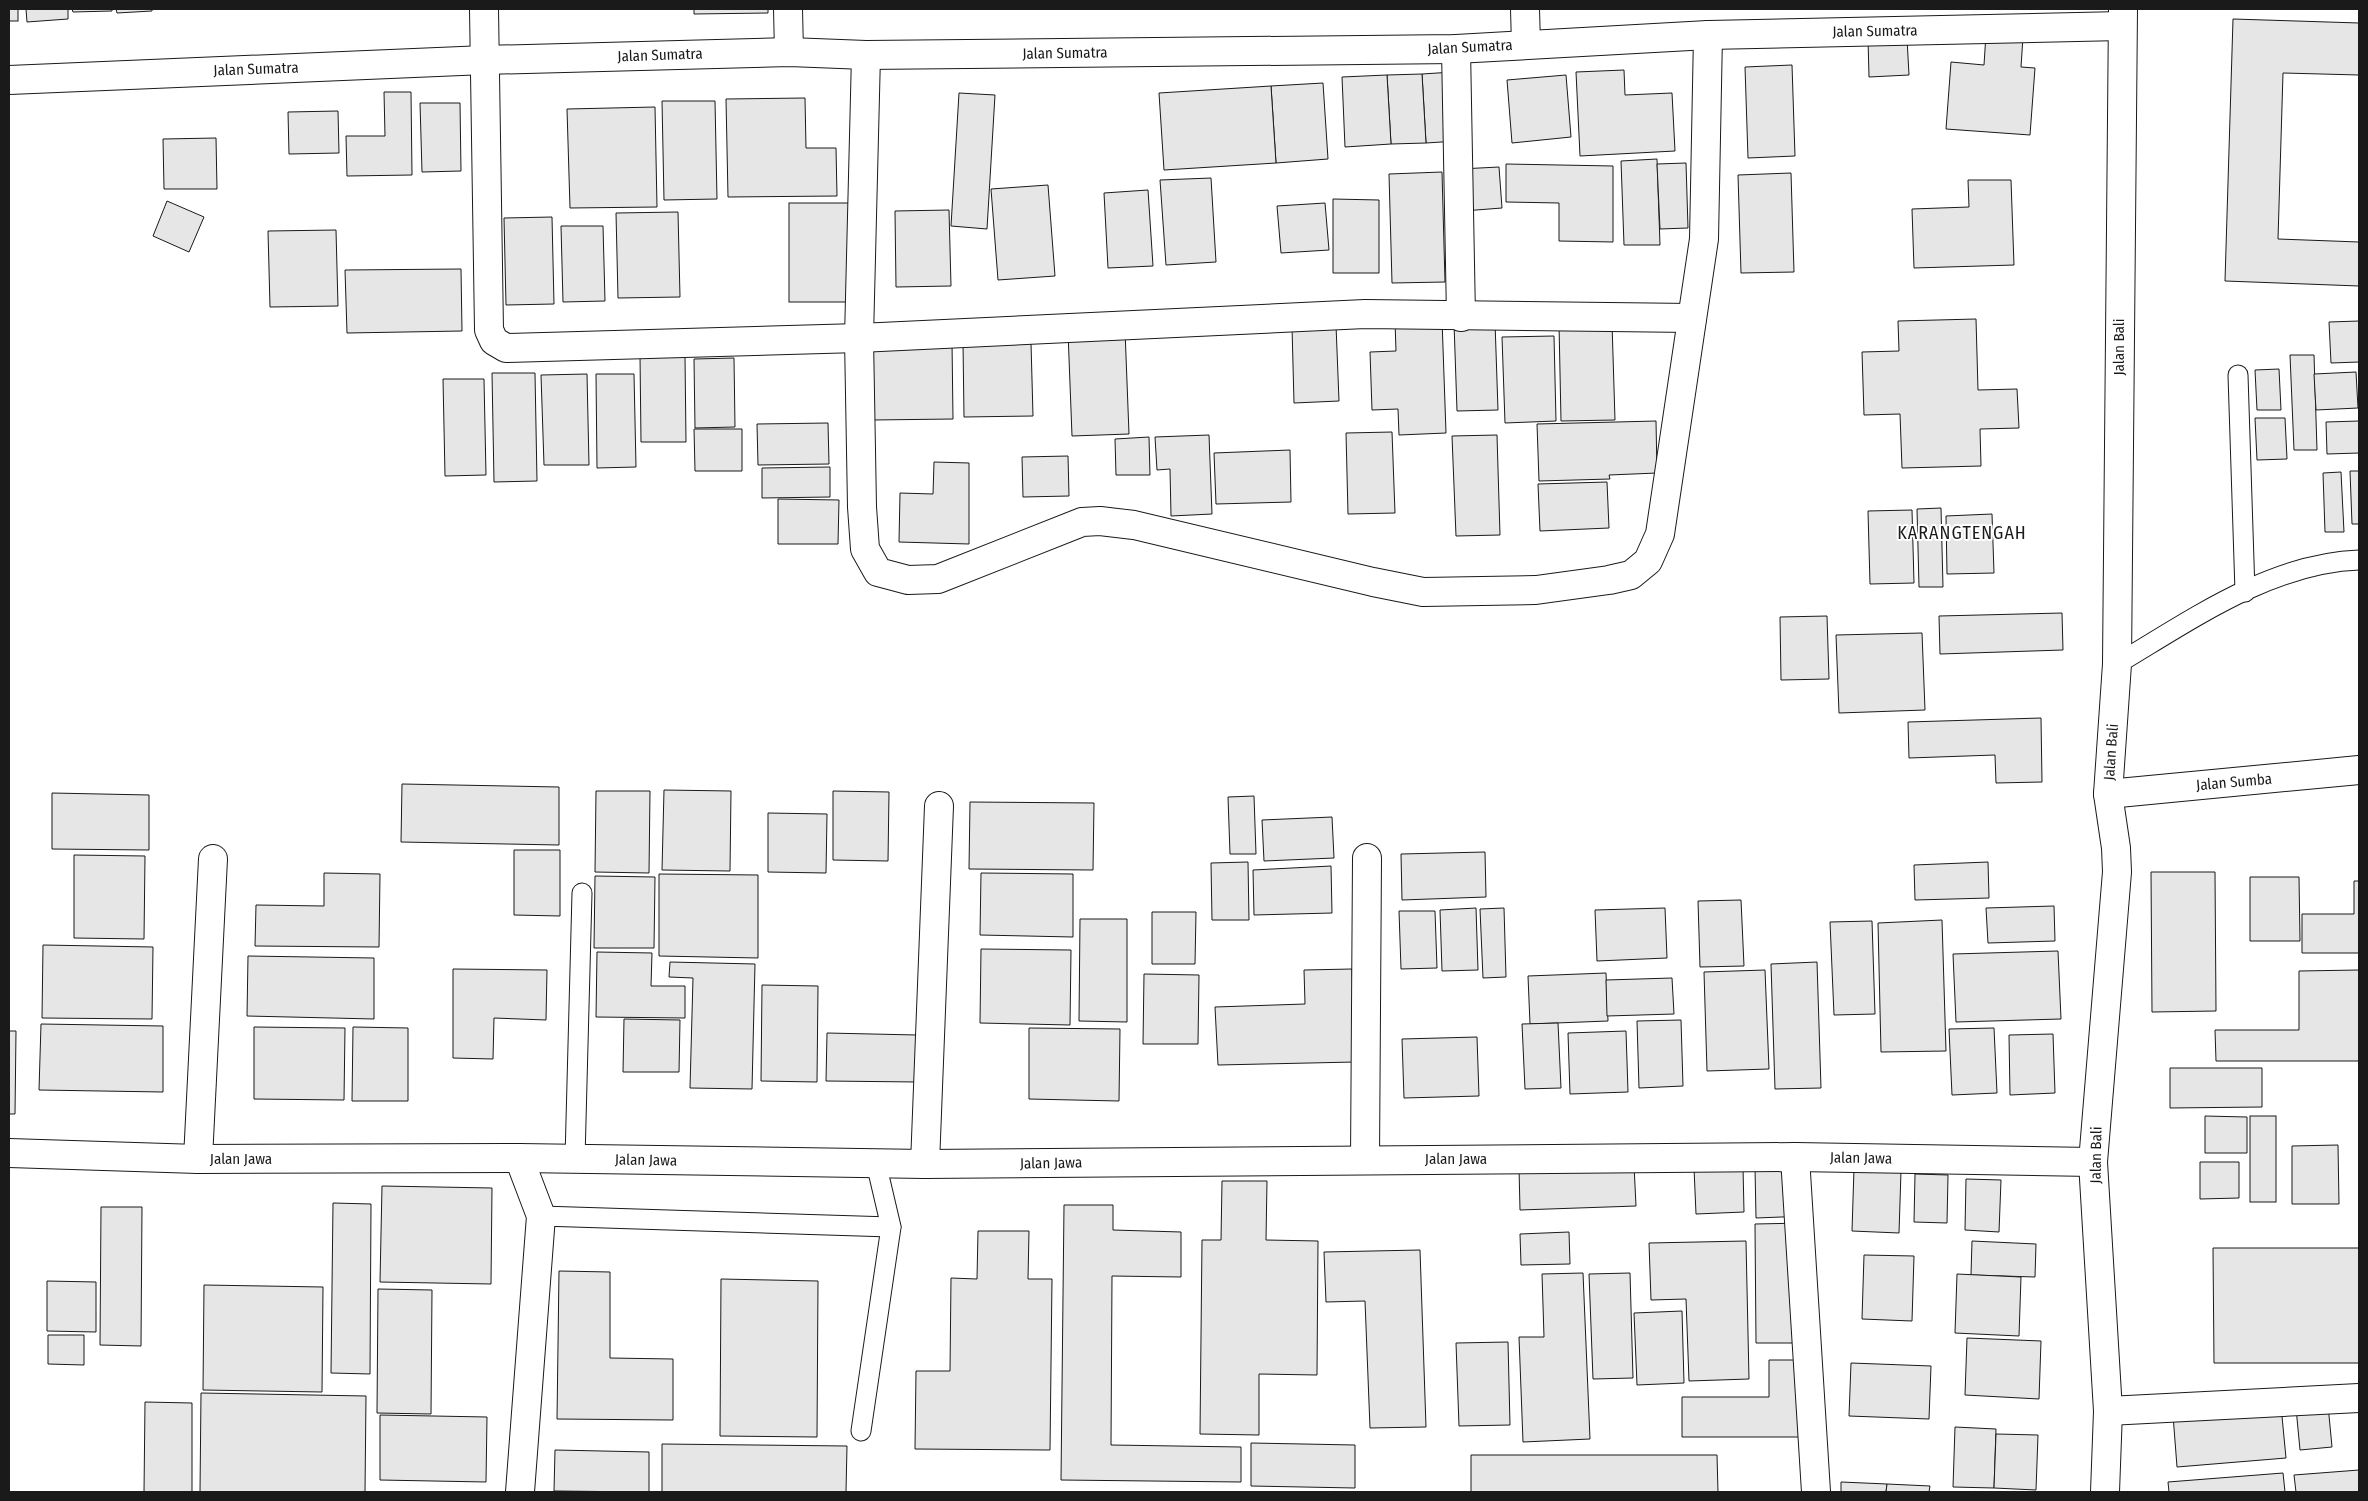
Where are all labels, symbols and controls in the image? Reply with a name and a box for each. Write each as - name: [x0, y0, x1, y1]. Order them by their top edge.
- street label: Jalan Sumatra: [1832, 21, 1918, 41]
- street label: Jalan Sumatra: [1427, 36, 1513, 58]
- street label: Jalan Sumatra: [1022, 43, 1108, 63]
- street label: Jalan Sumatra: [617, 45, 703, 65]
- street label: Jalan Sumatra: [213, 59, 299, 79]
- street label: Jalan Bali: [2110, 318, 2128, 376]
- district label: KARANGTENGAH: [1897, 522, 2027, 544]
- street label: Jalan Bali: [2100, 723, 2122, 781]
- street label: Jalan Sumba: [2195, 770, 2273, 794]
- street label: Jalan Bali: [2087, 1126, 2105, 1184]
- street label: Jalan Jawa: [1830, 1148, 1892, 1168]
- street label: Jalan Jawa: [210, 1150, 272, 1168]
- street label: Jalan Jawa: [615, 1150, 677, 1170]
- street label: Jalan Jawa: [1425, 1150, 1487, 1168]
- street label: Jalan Jawa: [1020, 1153, 1082, 1173]

